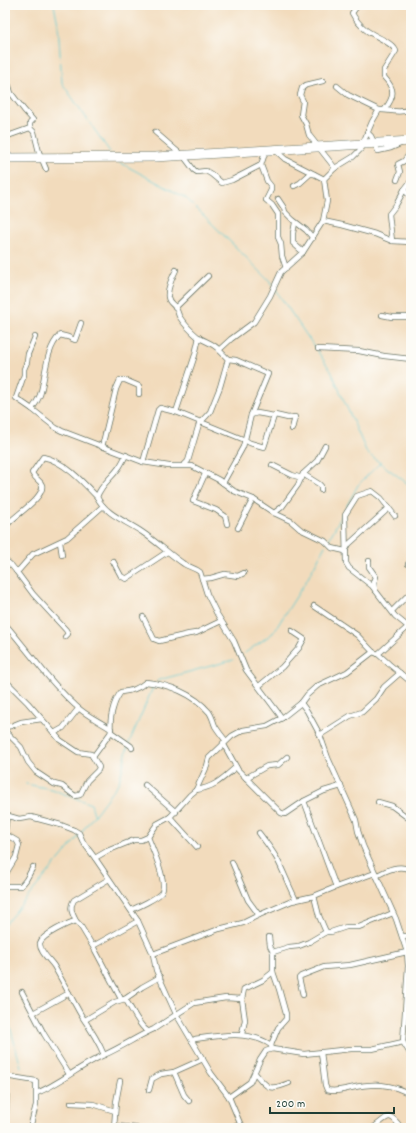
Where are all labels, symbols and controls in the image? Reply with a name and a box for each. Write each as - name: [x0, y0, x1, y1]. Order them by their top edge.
- scale bar: [270, 1089, 394, 1115]
- text: 200 m: [276, 1096, 305, 1113]

